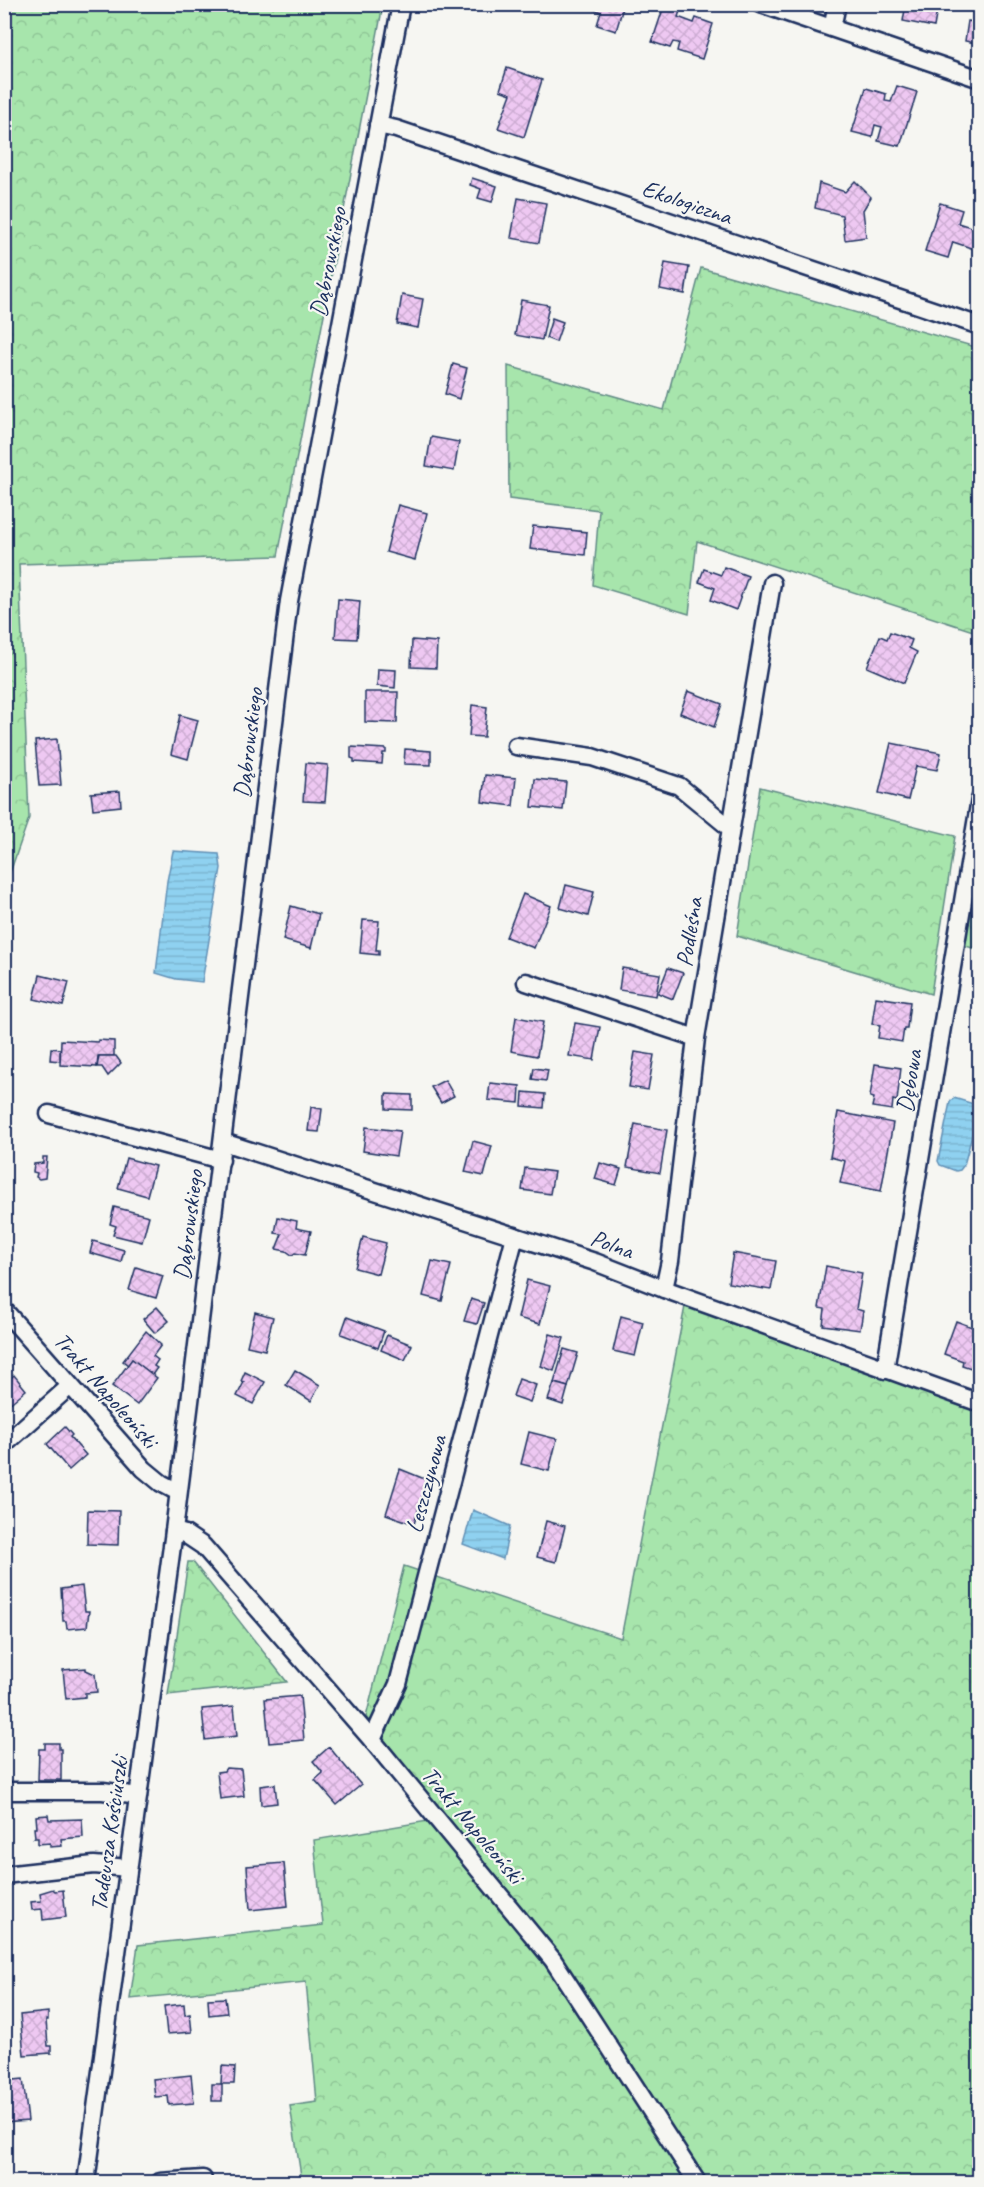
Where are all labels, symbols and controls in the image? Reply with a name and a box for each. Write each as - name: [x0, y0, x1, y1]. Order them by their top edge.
- street label: Ekologiczna: [638, 173, 737, 232]
- street label: Dąbrowskiego: [303, 203, 354, 319]
- street label: Dąbrowskiego: [226, 685, 270, 800]
- street label: Podleśna: [669, 894, 709, 969]
- street label: Dębowa: [889, 1046, 929, 1114]
- street label: Dąbrowskiego: [166, 1167, 210, 1282]
- street label: Polna: [586, 1222, 639, 1266]
- street label: Trakt Napoleoński: [47, 1326, 166, 1456]
- street label: Leszczynowa: [399, 1431, 454, 1536]
- street label: Tadeusza Kościuszki: [83, 1751, 135, 1913]
- street label: Trakt Napoleoński: [415, 1760, 532, 1892]

